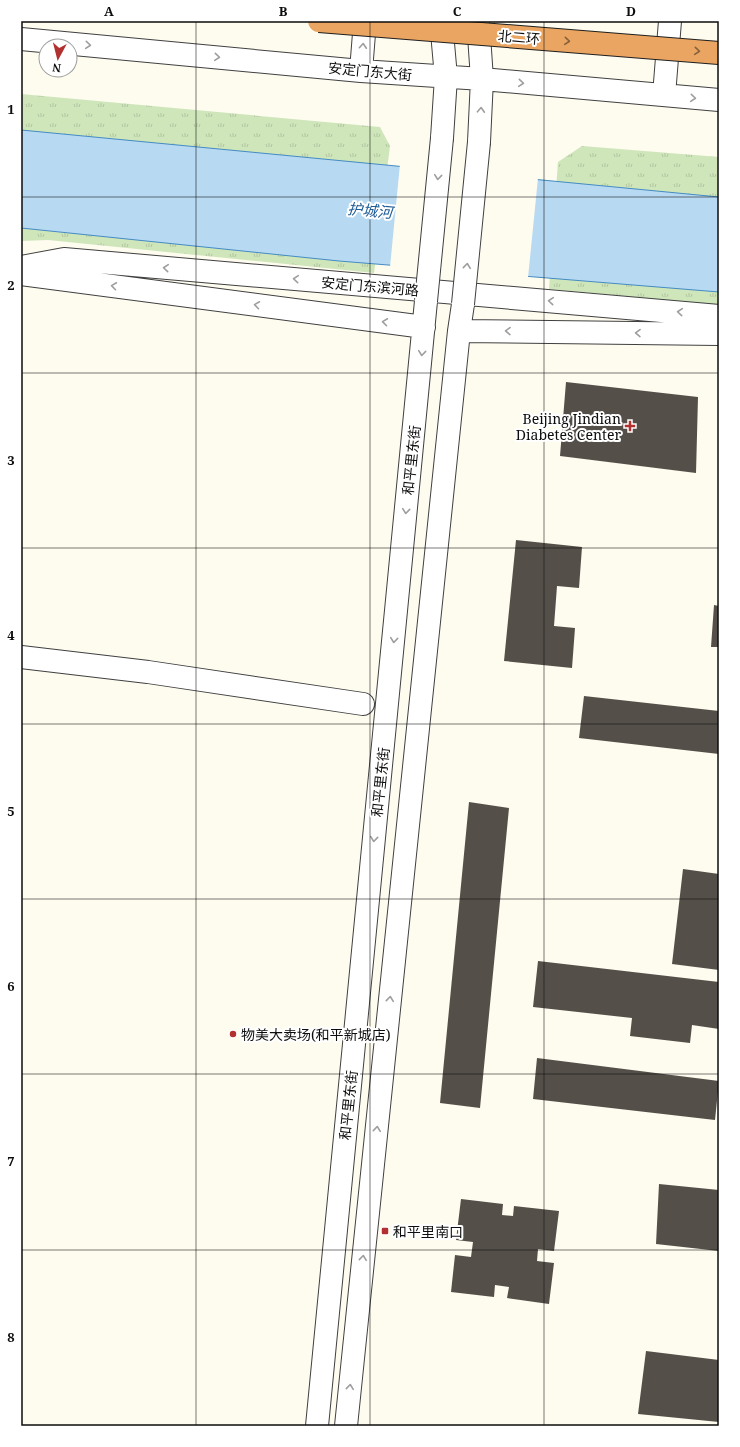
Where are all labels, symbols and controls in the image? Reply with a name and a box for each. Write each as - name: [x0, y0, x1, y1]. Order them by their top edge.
- text: A: [104, 2, 114, 20]
- text: B: [279, 2, 288, 20]
- text: C: [453, 2, 462, 20]
- text: D: [626, 2, 636, 20]
- street label: 北二环: [497, 26, 541, 48]
- one-way arrow: [564, 36, 570, 45]
- north arrow: [38, 38, 78, 78]
- one-way arrow: [85, 40, 91, 49]
- one-way arrow: [359, 43, 368, 49]
- one-way arrow: [694, 46, 700, 55]
- one-way arrow: [214, 52, 220, 61]
- street label: 安定门东大街: [327, 58, 413, 84]
- text: N: [51, 60, 62, 76]
- one-way arrow: [518, 78, 524, 87]
- one-way arrow: [690, 93, 696, 102]
- text: 1: [7, 100, 15, 118]
- one-way arrow: [476, 107, 485, 113]
- one-way arrow: [434, 174, 443, 180]
- water label: 护城河: [347, 198, 396, 222]
- one-way arrow: [462, 263, 471, 269]
- one-way arrow: [163, 264, 169, 273]
- street label: 安定门东滨河路: [320, 272, 420, 300]
- one-way arrow: [293, 275, 299, 284]
- text: 2: [7, 276, 15, 294]
- one-way arrow: [111, 282, 117, 291]
- one-way arrow: [548, 297, 554, 306]
- one-way arrow: [254, 301, 260, 310]
- one-way arrow: [677, 308, 683, 317]
- one-way arrow: [382, 318, 389, 327]
- one-way arrow: [505, 327, 511, 335]
- one-way arrow: [635, 329, 641, 337]
- one-way arrow: [417, 350, 426, 356]
- place label: Beijing Jindian Diabetes Center: [516, 409, 621, 444]
- marker: Beijing Jindian Diabetes Center: [624, 420, 636, 432]
- street label: 和平里东街: [398, 424, 424, 496]
- text: 3: [7, 451, 15, 469]
- one-way arrow: [402, 508, 411, 514]
- text: 4: [7, 626, 15, 644]
- one-way arrow: [389, 637, 398, 643]
- street label: 和平里东街: [367, 746, 393, 818]
- text: 5: [7, 802, 15, 820]
- one-way arrow: [370, 836, 379, 842]
- text: 6: [7, 977, 15, 995]
- one-way arrow: [386, 996, 395, 1002]
- place label: 物美大卖场(和平新城店): [241, 1025, 391, 1044]
- marker: 物美大卖场(和平新城店): [228, 1029, 238, 1039]
- street label: 和平里东街: [335, 1069, 361, 1141]
- one-way arrow: [372, 1126, 381, 1132]
- text: 7: [7, 1152, 15, 1170]
- place label: 和平里南口: [393, 1222, 463, 1241]
- marker: 和平里南口: [380, 1226, 390, 1236]
- one-way arrow: [359, 1255, 368, 1261]
- text: 8: [7, 1328, 15, 1346]
- one-way arrow: [345, 1384, 354, 1390]

